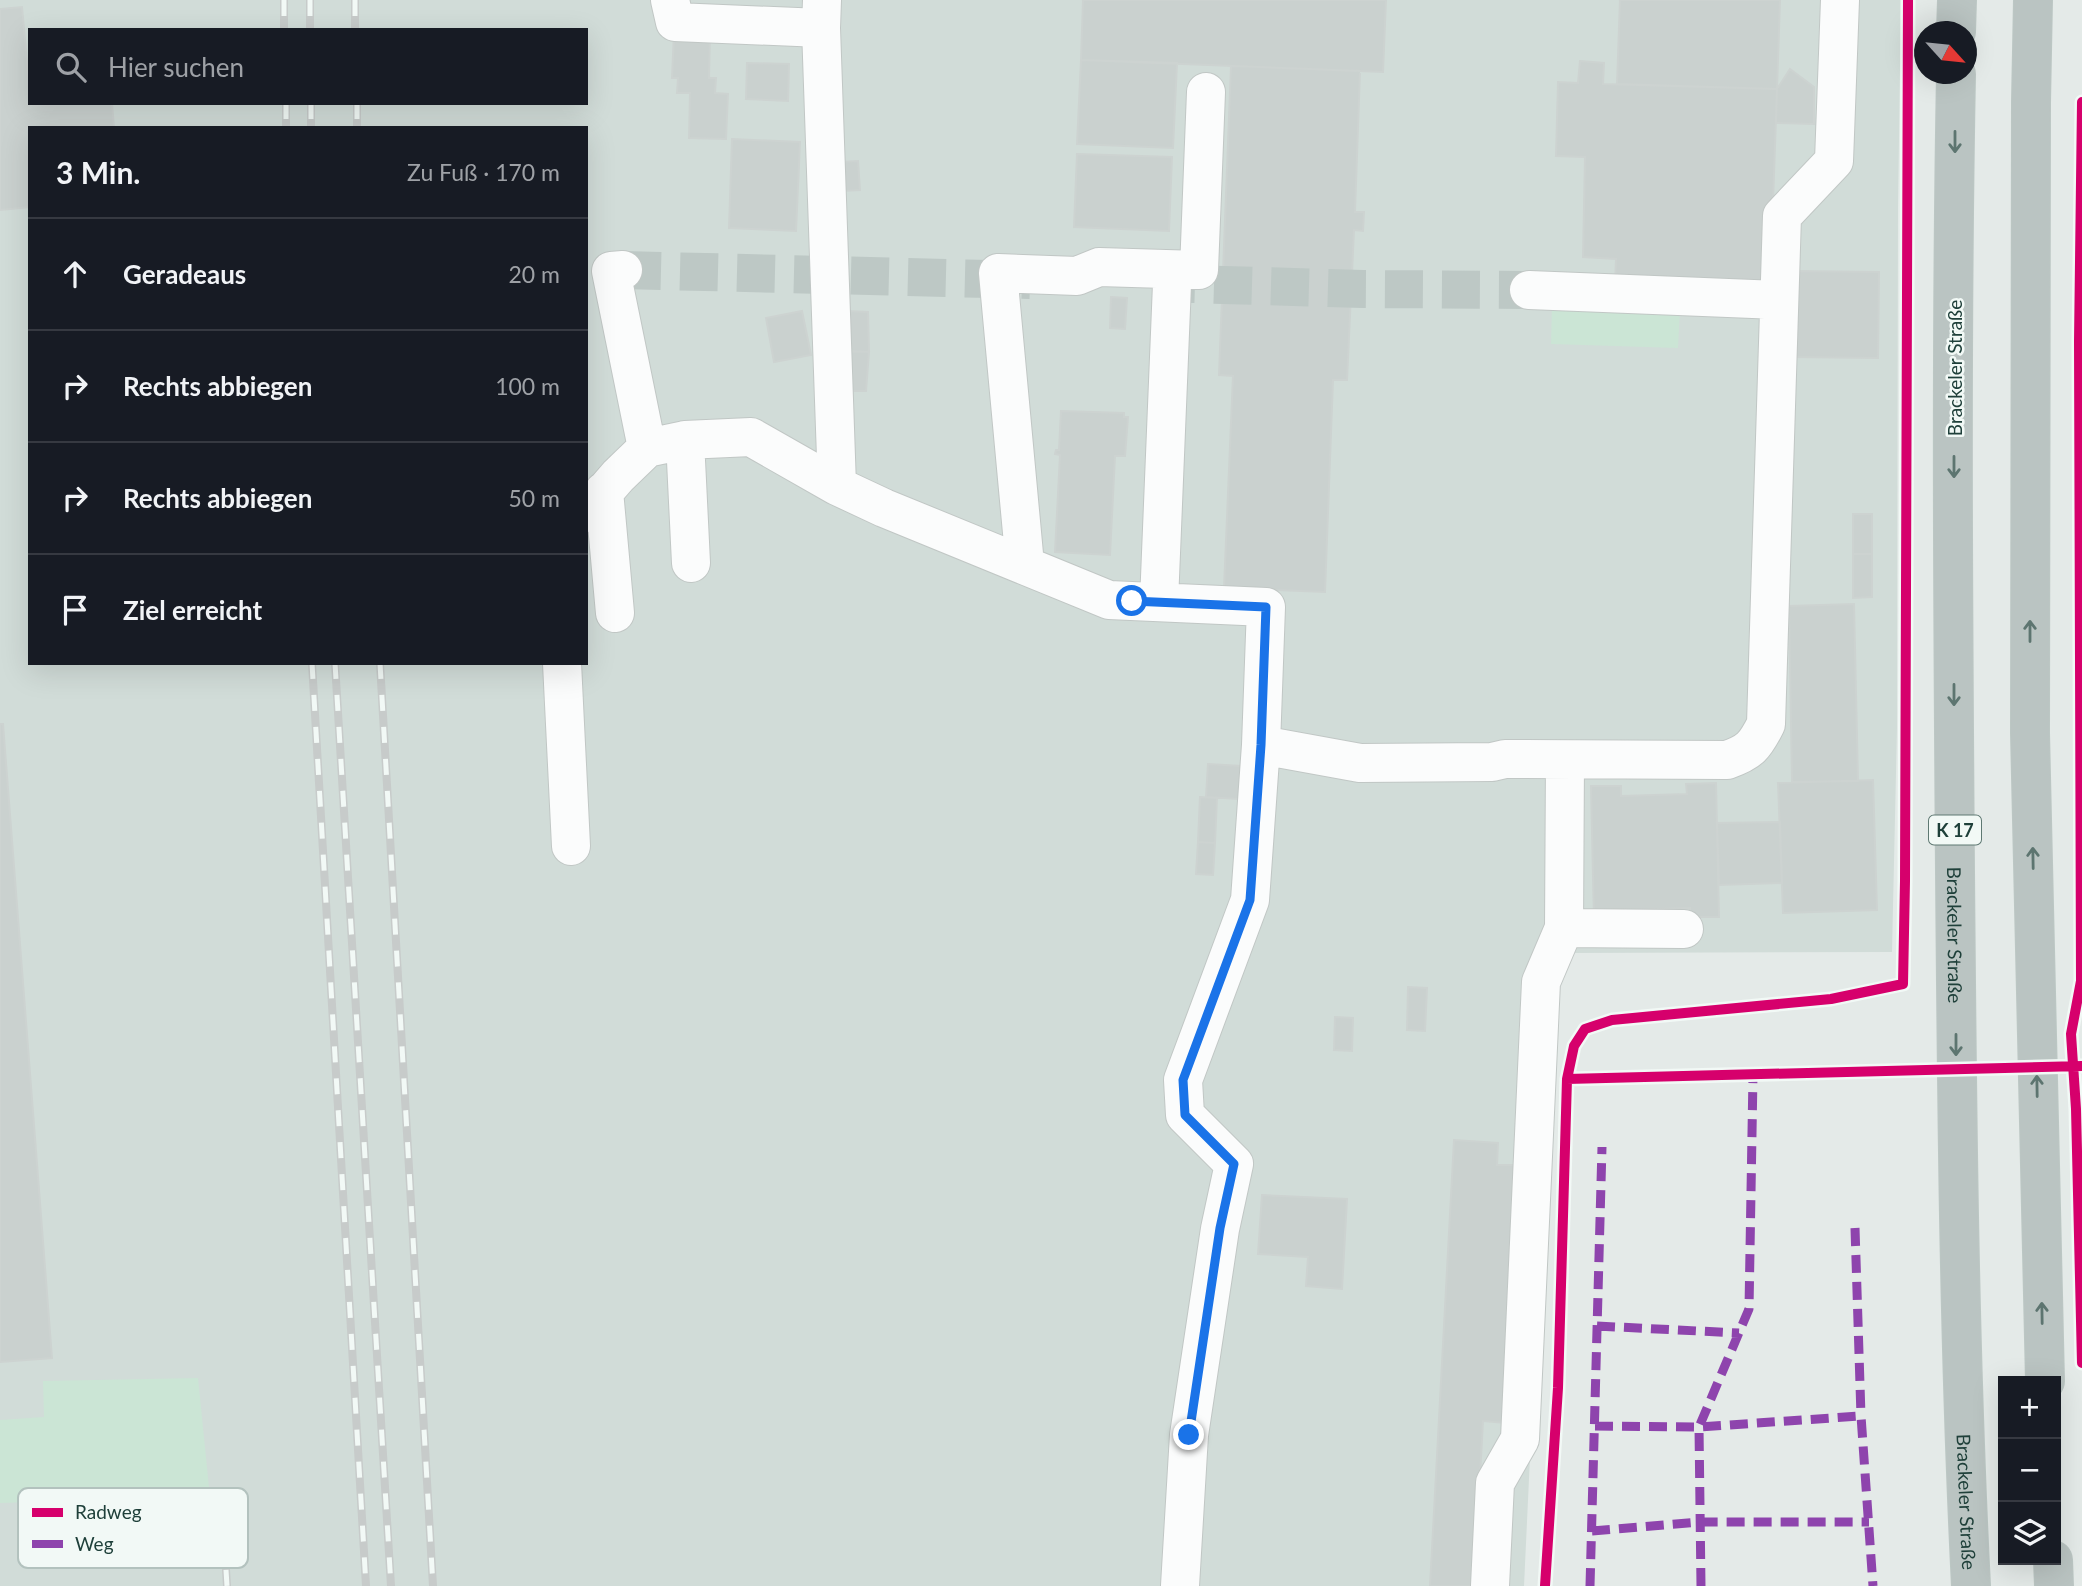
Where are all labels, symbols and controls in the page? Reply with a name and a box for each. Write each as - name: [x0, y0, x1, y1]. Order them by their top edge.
- north arrow: [1914, 21, 1977, 84]
- search box: [28, 28, 588, 105]
- icon: search: [52, 48, 90, 86]
- text: Hier suchen: [108, 51, 244, 83]
- one-way arrow: [1948, 130, 1962, 153]
- text: 3 Min.: [56, 154, 141, 190]
- text: Zu Fuß · 170 m: [407, 158, 560, 186]
- icon: ahead: [56, 255, 94, 293]
- text: Geradeaus: [123, 258, 246, 290]
- text: 20 m: [509, 260, 560, 288]
- street label: Brackeler Straße: [1943, 300, 1966, 436]
- icon: right: [56, 367, 94, 405]
- text: Rechts abbiegen: [123, 370, 312, 402]
- text: 100 m: [495, 372, 560, 400]
- one-way arrow: [1947, 455, 1961, 478]
- icon: right: [56, 479, 94, 517]
- text: Rechts abbiegen: [123, 482, 312, 514]
- text: 50 m: [509, 484, 560, 512]
- route start: [1116, 585, 1147, 616]
- icon: arrive: [56, 591, 94, 629]
- text: Ziel erreicht: [123, 594, 262, 626]
- one-way arrow: [2023, 619, 2037, 642]
- one-way arrow: [1947, 683, 1960, 706]
- road number: K 17: [1929, 816, 1981, 844]
- one-way arrow: [2026, 847, 2039, 870]
- street label: Brackeler Straße: [1943, 867, 1968, 1003]
- one-way arrow: [1949, 1033, 1963, 1056]
- one-way arrow: [2031, 1074, 2044, 1097]
- one-way arrow: [2035, 1302, 2049, 1325]
- map controls: [1998, 1376, 2061, 1565]
- button: +: [1998, 1376, 2061, 1439]
- route end: [1173, 1419, 1204, 1450]
- street label: Brackeler Straße: [1953, 1433, 1982, 1571]
- button: −: [1998, 1439, 2061, 1502]
- legend: [18, 1488, 248, 1568]
- text: Radweg: [75, 1500, 142, 1523]
- button: layers: [1998, 1502, 2061, 1565]
- text: Weg: [75, 1532, 114, 1555]

